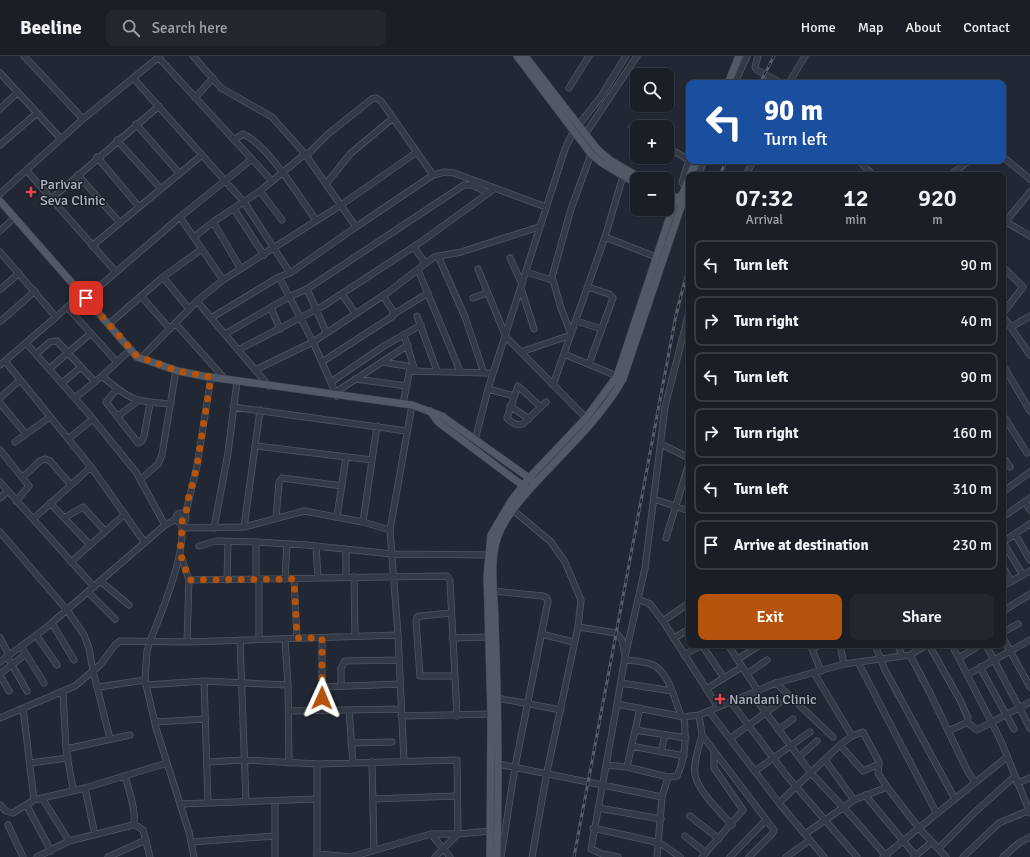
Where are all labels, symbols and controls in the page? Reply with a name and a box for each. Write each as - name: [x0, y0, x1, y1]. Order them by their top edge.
- search box: [106, 10, 386, 46]
- text: Beeline: [20, 16, 82, 40]
- icon: search: [120, 17, 142, 39]
- text: Search here: [152, 19, 227, 37]
- text: Home: [801, 19, 836, 36]
- text: Map: [858, 19, 883, 36]
- text: About: [905, 19, 941, 36]
- text: Contact: [963, 19, 1010, 36]
- map controls: [630, 68, 674, 216]
- button: search: [630, 68, 674, 112]
- text: 90 m: [764, 94, 823, 128]
- icon: left: [698, 96, 750, 148]
- button: +: [630, 120, 674, 164]
- text: Turn left: [764, 128, 827, 150]
- button: −: [630, 172, 674, 216]
- place label: Parivar Seva Clinic: [40, 176, 106, 209]
- text: 07:32: [735, 183, 794, 213]
- text: 12: [843, 183, 869, 213]
- text: 920: [918, 183, 957, 213]
- marker: Parivar Seva Clinic: [25, 186, 37, 198]
- text: Arrival: [746, 212, 783, 228]
- text: min: [845, 212, 866, 228]
- text: m: [932, 212, 943, 228]
- icon: left: [700, 254, 722, 276]
- text: Turn left: [734, 256, 788, 274]
- text: 90 m: [961, 256, 992, 274]
- pin: [69, 281, 103, 315]
- icon: arrive: [75, 287, 97, 309]
- icon: right: [700, 310, 722, 332]
- text: Turn right: [734, 312, 799, 330]
- text: 40 m: [961, 312, 992, 330]
- icon: left: [700, 366, 722, 388]
- text: Turn left: [734, 368, 788, 386]
- text: 90 m: [961, 368, 992, 386]
- icon: right: [700, 422, 722, 444]
- text: Turn right: [734, 424, 799, 442]
- text: 160 m: [952, 424, 992, 442]
- icon: left: [700, 478, 722, 500]
- text: Turn left: [734, 480, 788, 498]
- text: 310 m: [952, 480, 992, 498]
- icon: arrive: [700, 534, 722, 556]
- text: Arrive at destination: [734, 536, 869, 554]
- text: 230 m: [952, 536, 992, 554]
- button: Exit: [698, 594, 842, 640]
- button: Share: [850, 594, 994, 640]
- position arrow: [301, 677, 343, 719]
- place label: Nandani Clinic: [729, 691, 817, 708]
- marker: Nandani Clinic: [714, 693, 726, 705]

